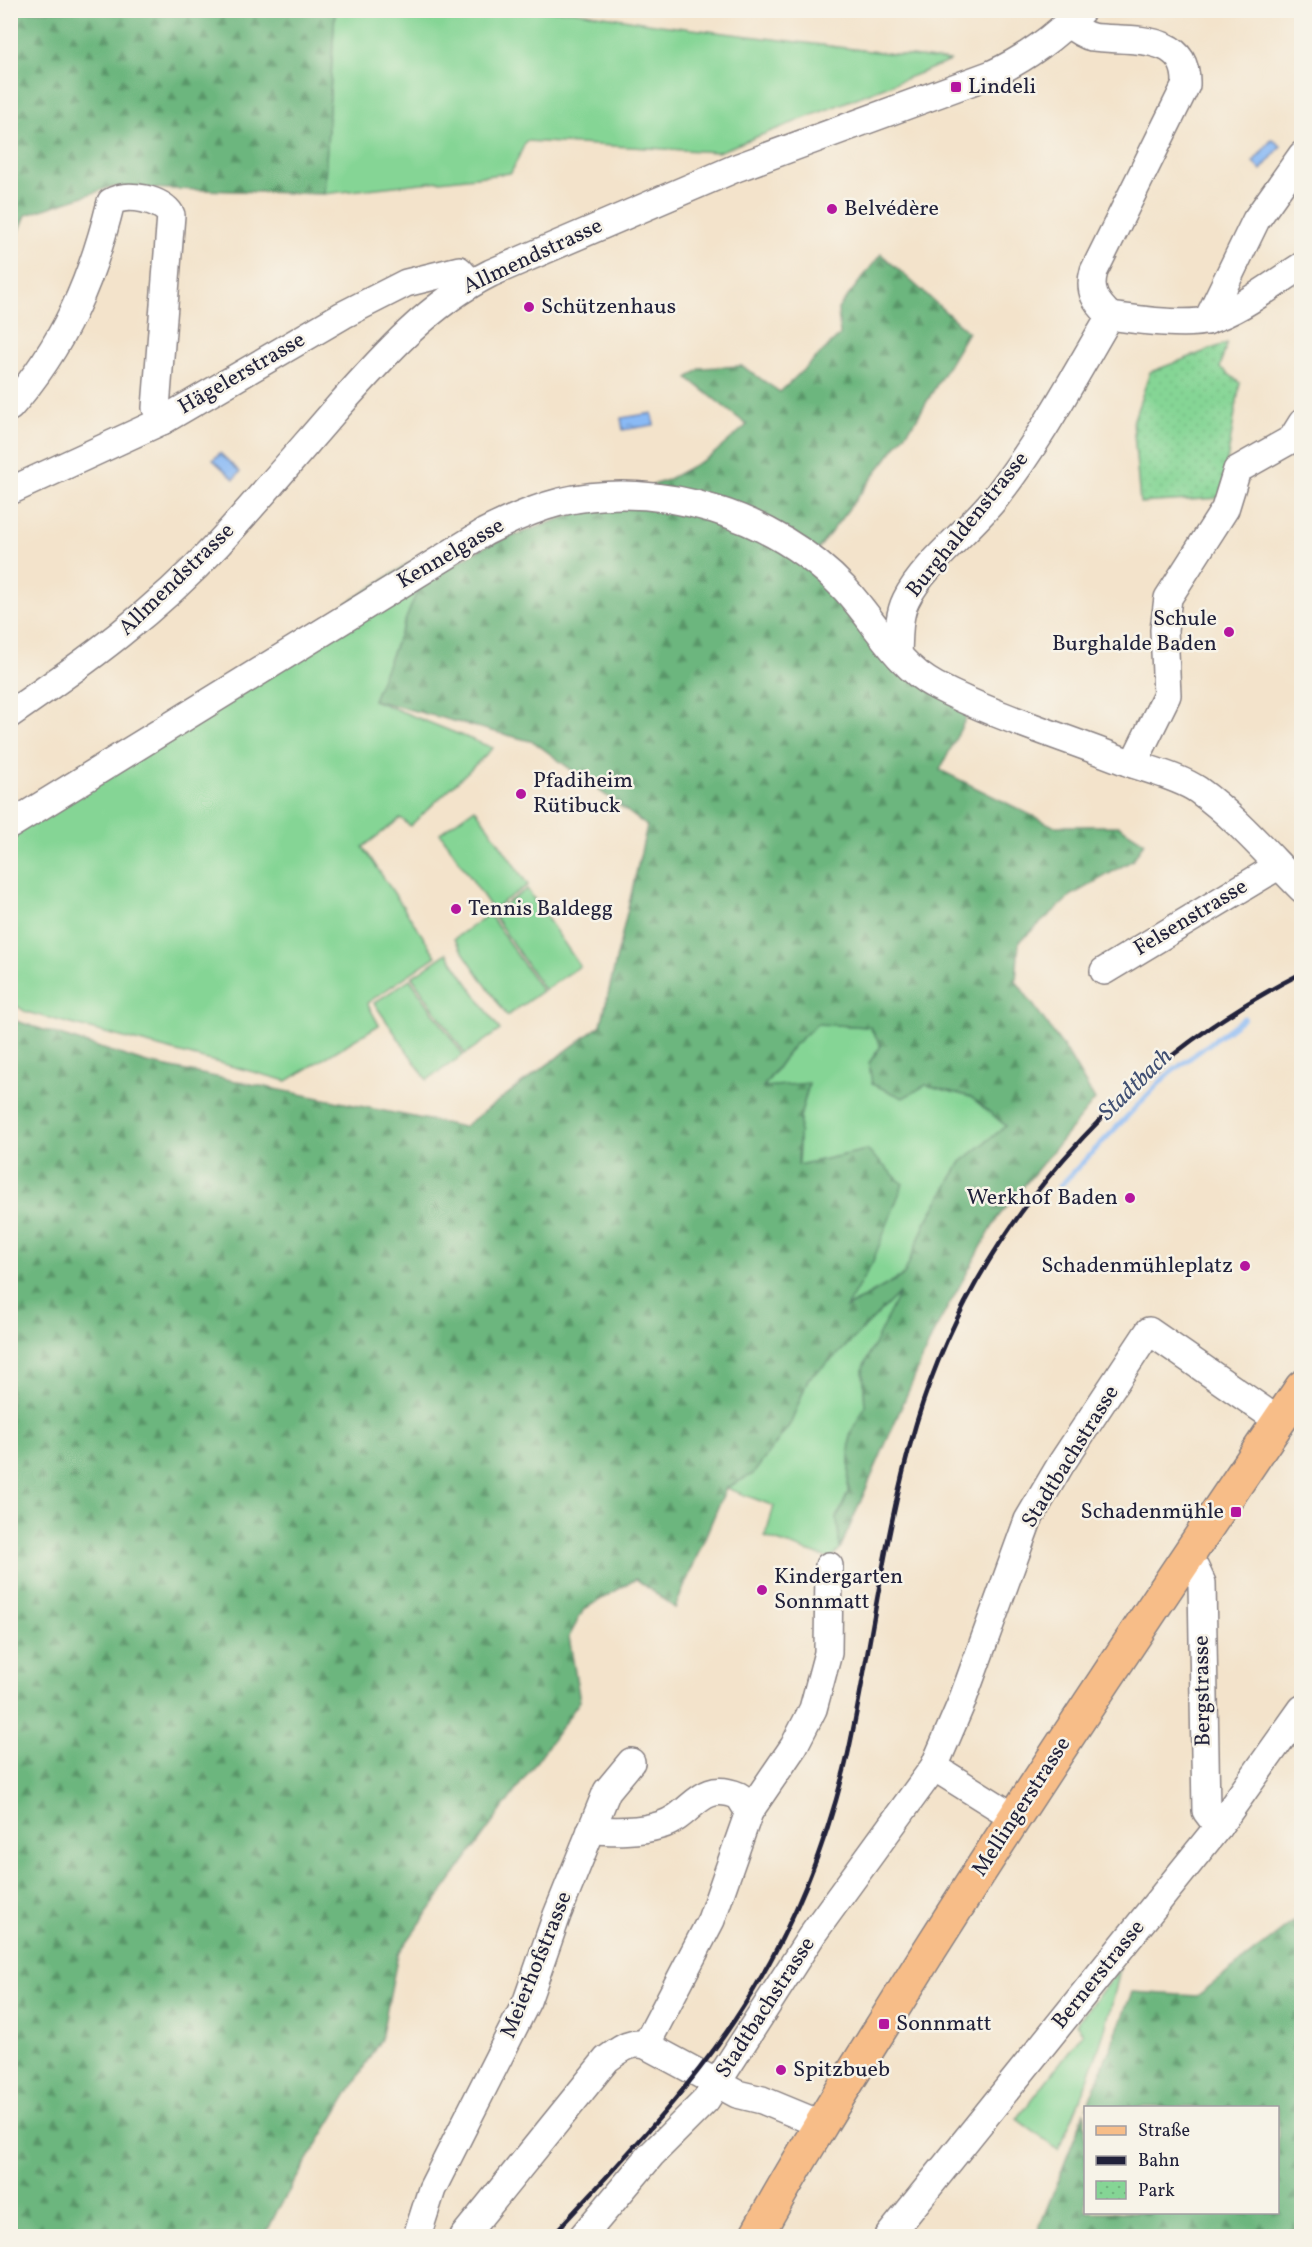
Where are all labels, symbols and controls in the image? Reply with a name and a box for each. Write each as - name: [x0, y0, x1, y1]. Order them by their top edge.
- place label: Lindeli: [968, 72, 1036, 103]
- marker: Lindeli: [949, 80, 963, 94]
- place label: Belvédère: [844, 194, 939, 225]
- marker: Belvédère: [825, 202, 839, 216]
- street label: Allmendstrasse: [458, 211, 608, 303]
- place label: Schützenhaus: [541, 292, 676, 323]
- marker: Schützenhaus: [522, 300, 536, 314]
- street label: Hägelerstrasse: [173, 325, 311, 423]
- street label: Burghaldenstrasse: [899, 445, 1037, 605]
- street label: Kennelgasse: [392, 511, 510, 597]
- street label: Allmendstrasse: [112, 517, 242, 643]
- place label: Schule Burghalde Baden: [1052, 604, 1217, 660]
- marker: Schule Burghalde Baden: [1222, 625, 1236, 639]
- place label: Pfadiheim Rütibuck: [533, 766, 633, 822]
- marker: Pfadiheim Rütibuck: [514, 787, 528, 801]
- street label: Felsenstrasse: [1128, 872, 1254, 964]
- place label: Tennis Baldegg: [468, 894, 613, 925]
- marker: Tennis Baldegg: [449, 902, 463, 916]
- water label: Stadtbach: [1091, 1041, 1181, 1129]
- place label: Werkhof Baden: [966, 1183, 1118, 1214]
- marker: Werkhof Baden: [1123, 1191, 1137, 1205]
- place label: Schadenmühleplatz: [1041, 1251, 1233, 1282]
- marker: Schadenmühleplatz: [1238, 1259, 1252, 1273]
- street label: Stadtbachstrasse: [1015, 1380, 1127, 1534]
- place label: Schadenmühle: [1081, 1497, 1224, 1528]
- marker: Schadenmühle: [1229, 1505, 1243, 1519]
- place label: Kindergarten Sonnmatt: [774, 1562, 903, 1618]
- marker: Kindergarten Sonnmatt: [755, 1583, 769, 1597]
- street label: Bergstrasse: [1187, 1635, 1219, 1747]
- street label: Mellingerstrasse: [965, 1731, 1079, 1883]
- street label: Meierhofstrasse: [493, 1887, 581, 2043]
- street label: Bernerstrasse: [1045, 1914, 1153, 2036]
- street label: Stadtbachstrasse: [709, 1931, 823, 2085]
- place label: Sonnmatt: [896, 2009, 992, 2040]
- marker: Sonnmatt: [877, 2017, 891, 2031]
- place label: Spitzbueb: [793, 2055, 890, 2086]
- marker: Spitzbueb: [774, 2063, 788, 2077]
- legend: [1084, 2106, 1279, 2214]
- text: Straße: [1138, 2119, 1190, 2144]
- text: Bahn: [1138, 2149, 1180, 2174]
- text: Park: [1138, 2179, 1175, 2204]

